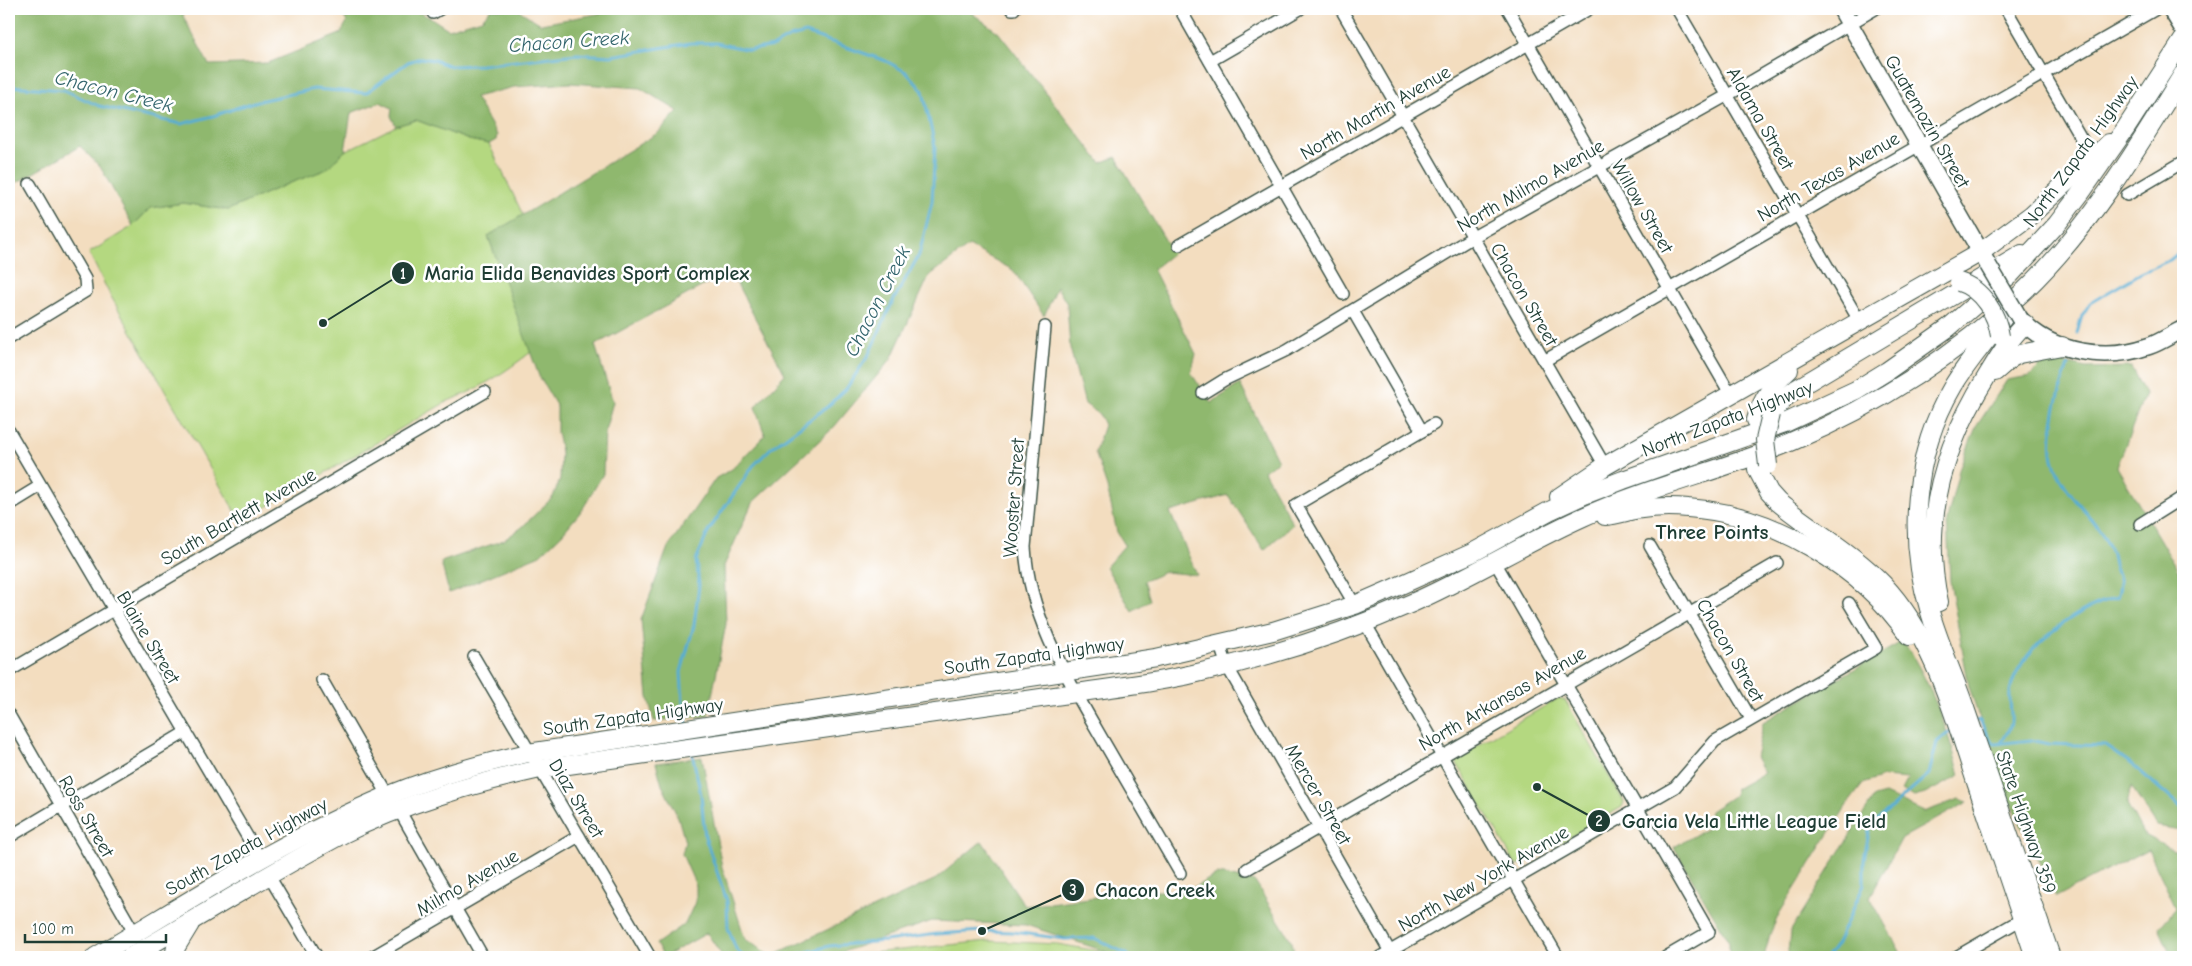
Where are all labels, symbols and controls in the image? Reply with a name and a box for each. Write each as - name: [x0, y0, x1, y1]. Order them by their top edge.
- water label: Chacon Creek: [508, 26, 630, 57]
- street label: Guatemozin Street: [1880, 51, 1974, 192]
- street label: North Martin Avenue: [1296, 61, 1455, 165]
- street label: Aldama Street: [1722, 63, 1799, 174]
- water label: Chacon Creek: [53, 66, 176, 117]
- street label: North Zapata Highway: [2019, 71, 2143, 231]
- street label: North Texas Avenue: [1754, 127, 1903, 227]
- street label: North Milmo Avenue: [1453, 135, 1608, 237]
- street label: Willow Street: [1607, 156, 1678, 258]
- street label: Chacon Street: [1486, 239, 1563, 350]
- water label: Chacon Creek: [840, 242, 915, 360]
- callout: Maria Elida Benavides Sport Complex: [390, 256, 759, 291]
- text: Maria Elida Benavides Sport Complex: [425, 262, 749, 285]
- text: 1: [400, 265, 406, 283]
- street label: North Zapata Highway: [1639, 376, 1816, 462]
- street label: Wooster Street: [999, 437, 1029, 558]
- street label: South Bartlett Avenue: [157, 463, 320, 570]
- district label: Three Points: [1656, 520, 1768, 544]
- street label: Blaine Street: [112, 587, 185, 688]
- street label: Chacon Street: [1692, 595, 1769, 706]
- street label: South Zapata Highway: [943, 632, 1126, 680]
- street label: North Arkansas Avenue: [1415, 642, 1590, 756]
- street label: South Zapata Highway: [542, 693, 725, 741]
- street label: Mercer Street: [1280, 740, 1356, 849]
- street label: State Highway 359: [1991, 748, 2061, 897]
- street label: Diaz Street: [544, 755, 609, 842]
- street label: Ross Street: [54, 772, 119, 862]
- street label: South Zapata Highway: [162, 793, 332, 901]
- callout: Garcia Vela Little League Field: [1587, 804, 1896, 839]
- text: Garcia Vela Little League Field: [1622, 810, 1886, 833]
- text: 2: [1595, 812, 1603, 830]
- street label: North New York Avenue: [1394, 821, 1573, 937]
- street label: Milmo Avenue: [412, 845, 523, 921]
- callout: Chacon Creek: [1060, 873, 1225, 908]
- text: Chacon Creek: [1095, 879, 1215, 902]
- text: 3: [1069, 881, 1077, 899]
- scale bar: [25, 911, 166, 943]
- text: 100 m: [32, 920, 74, 938]

